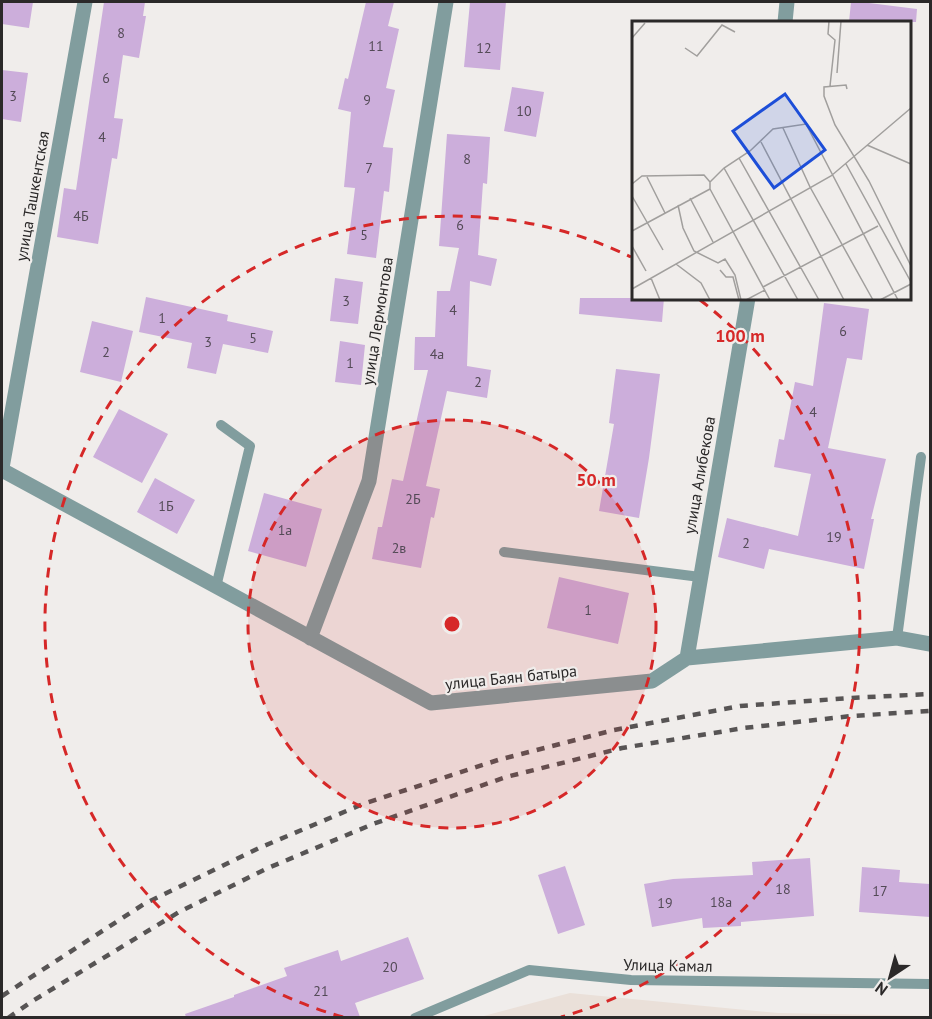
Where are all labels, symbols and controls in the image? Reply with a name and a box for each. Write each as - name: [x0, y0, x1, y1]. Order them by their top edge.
- inset map: [632, 21, 911, 300]
- house number: 8: [117, 24, 125, 42]
- house number: 11: [368, 37, 384, 55]
- house number: 12: [476, 39, 492, 57]
- house number: 6: [102, 69, 110, 87]
- house number: 3: [9, 87, 17, 105]
- house number: 9: [363, 91, 371, 109]
- house number: 10: [516, 102, 532, 120]
- house number: 4: [98, 128, 106, 146]
- street label: улица Ташкентская: [11, 129, 53, 263]
- house number: 8: [463, 150, 471, 168]
- house number: 7: [365, 159, 373, 177]
- house number: 4Б: [73, 207, 89, 225]
- house number: 6: [456, 216, 464, 234]
- house number: 5: [360, 226, 368, 244]
- street label: улица Лермонтова: [357, 255, 397, 387]
- house number: 3: [342, 292, 350, 310]
- house number: 4: [449, 301, 457, 319]
- house number: 1: [158, 309, 166, 327]
- house number: 6: [839, 322, 847, 340]
- text: 100 m: [715, 324, 765, 347]
- house number: 5: [249, 329, 257, 347]
- house number: 3: [204, 333, 212, 351]
- house number: 2: [102, 343, 110, 361]
- house number: 4а: [430, 345, 444, 363]
- house number: 1: [346, 354, 354, 372]
- house number: 2: [474, 373, 482, 391]
- house number: 4: [809, 403, 817, 421]
- street label: улица Алибекова: [679, 415, 719, 535]
- text: 50 m: [576, 468, 616, 491]
- house number: 2Б: [405, 490, 421, 508]
- house number: 1Б: [158, 497, 174, 515]
- house number: 1а: [278, 521, 292, 539]
- house number: 19: [826, 528, 842, 546]
- house number: 2: [742, 534, 750, 552]
- house number: 2в: [392, 539, 406, 557]
- house number: 1: [584, 601, 592, 619]
- centre of rings: [442, 614, 462, 634]
- street label: улица Баян батыра: [444, 660, 578, 694]
- house number: 18: [775, 880, 791, 898]
- house number: 17: [872, 882, 888, 900]
- house number: 18а: [710, 893, 732, 911]
- house number: 19: [657, 894, 673, 912]
- north arrow: [860, 947, 920, 1007]
- street label: Улица Камал: [623, 954, 713, 976]
- house number: 20: [382, 958, 398, 976]
- text: N: [871, 978, 891, 1000]
- house number: 21: [313, 982, 329, 1000]

